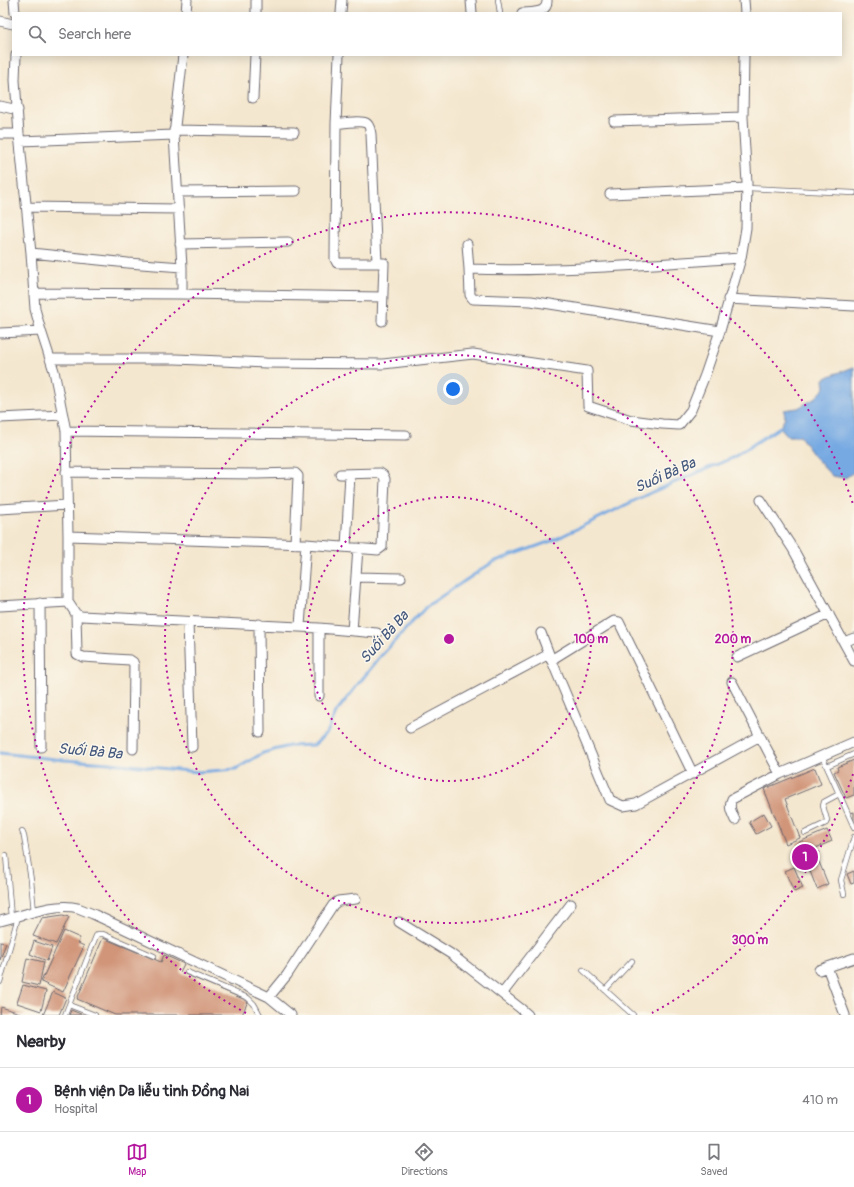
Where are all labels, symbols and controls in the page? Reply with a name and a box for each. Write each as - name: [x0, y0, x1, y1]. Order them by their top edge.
- search box: [12, 12, 842, 56]
- icon: search: [26, 23, 48, 45]
- text: Search here: [58, 25, 131, 44]
- your location: [443, 379, 463, 399]
- water label: Suối Bà Ba: [632, 453, 699, 497]
- water label: Suối Bà Ba: [356, 606, 414, 668]
- centre of rings: [442, 632, 456, 646]
- text: 100 m: [574, 632, 609, 647]
- text: 200 m: [715, 632, 752, 647]
- water label: Suối Bà Ba: [57, 739, 124, 764]
- pin: 1: [792, 842, 818, 872]
- text: 300 m: [732, 933, 769, 948]
- text: Nearby: [16, 1031, 65, 1052]
- text: Bệnh viện Da liễu tỉnh Đồng Nai: [54, 1082, 249, 1101]
- text: 1: [26, 1092, 32, 1108]
- text: 410 m: [802, 1092, 838, 1108]
- text: Hospital: [54, 1101, 98, 1117]
- tab: Map: [126, 1141, 148, 1178]
- tab: Directions: [401, 1141, 448, 1178]
- tab: Saved: [700, 1141, 728, 1178]

